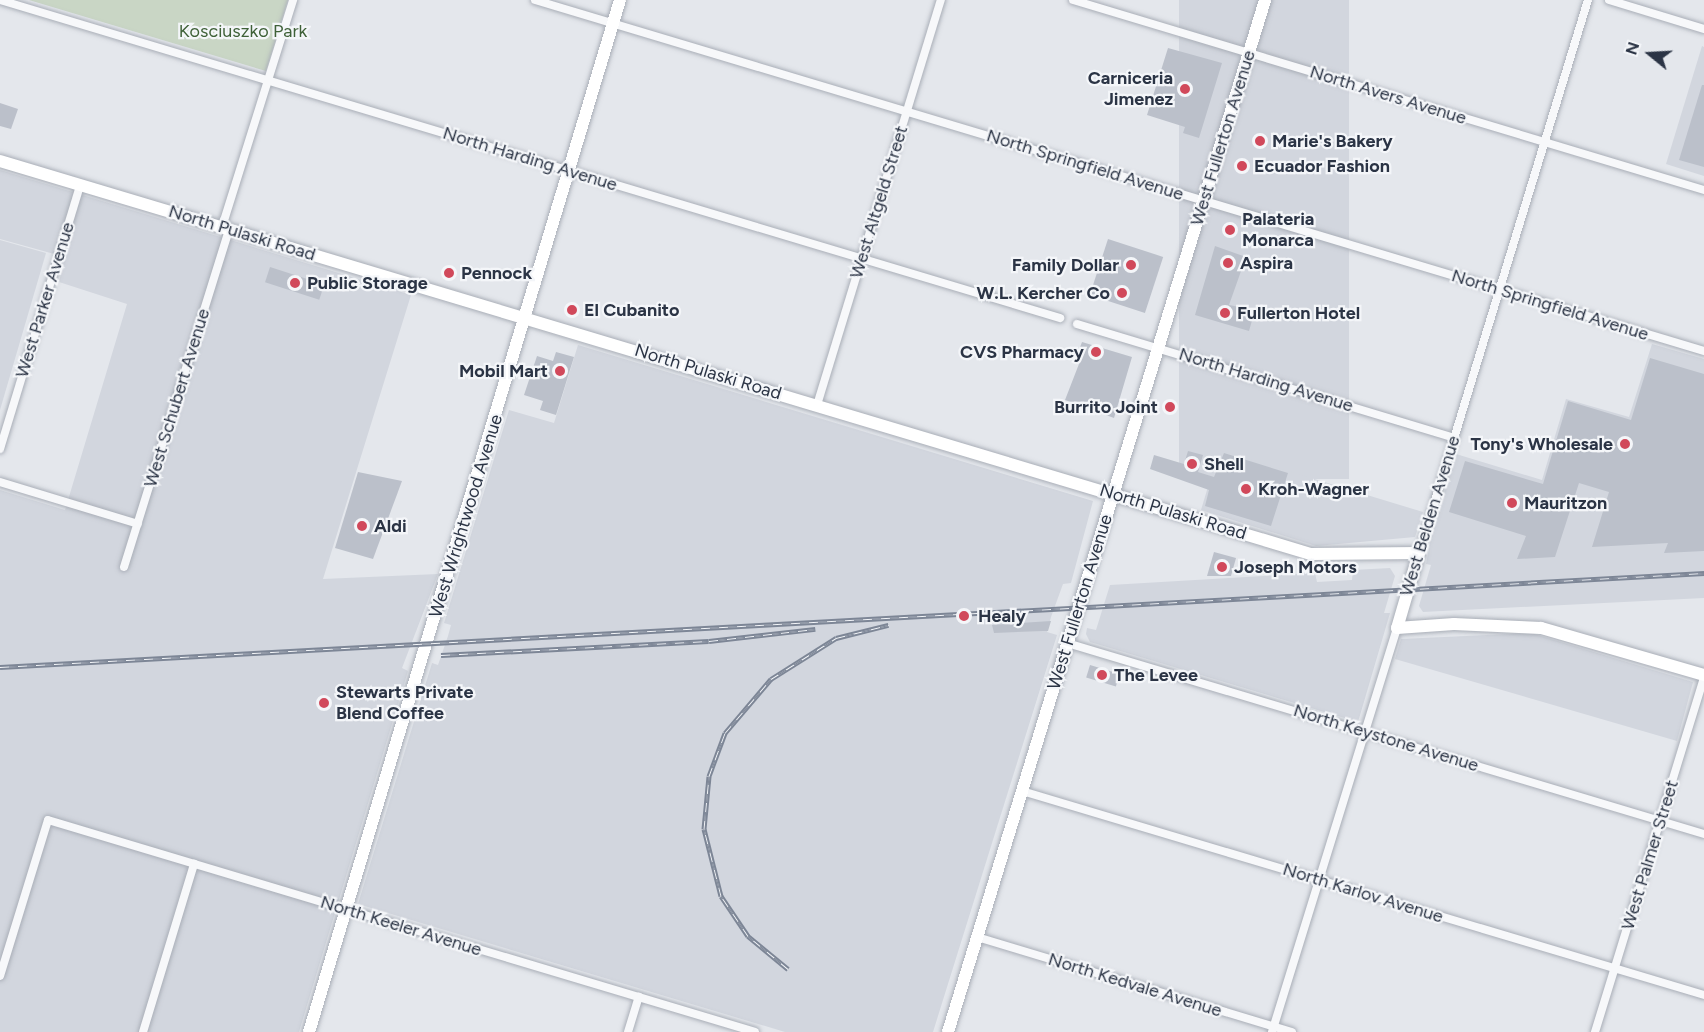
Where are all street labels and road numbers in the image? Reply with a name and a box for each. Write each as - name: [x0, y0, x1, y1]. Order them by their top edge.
- street label: West Fullerton Avenue: [1186, 48, 1260, 228]
- street label: North Avers Avenue: [1307, 61, 1469, 129]
- street label: North Harding Avenue: [440, 122, 620, 196]
- street label: West Altgeld Street: [845, 123, 913, 281]
- street label: North Springfield Avenue: [984, 125, 1186, 205]
- street label: North Pulaski Road: [166, 200, 318, 266]
- street label: West Parker Avenue: [11, 220, 79, 380]
- street label: North Springfield Avenue: [1449, 265, 1651, 345]
- street label: West Schubert Avenue: [140, 306, 214, 490]
- street label: North Pulaski Road: [632, 339, 784, 405]
- street label: North Harding Avenue: [1176, 343, 1356, 417]
- street label: West Wrightwood Avenue: [425, 412, 507, 620]
- street label: West Belden Avenue: [1395, 433, 1465, 599]
- street label: North Pulaski Road: [1097, 479, 1249, 545]
- street label: West Fullerton Avenue: [1043, 512, 1117, 692]
- street label: North Keystone Avenue: [1291, 700, 1481, 776]
- street label: West Palmer Street: [1617, 778, 1683, 932]
- street label: North Karlov Avenue: [1280, 858, 1446, 928]
- street label: North Keeler Avenue: [318, 891, 484, 961]
- street label: North Kedvale Avenue: [1046, 948, 1224, 1022]

